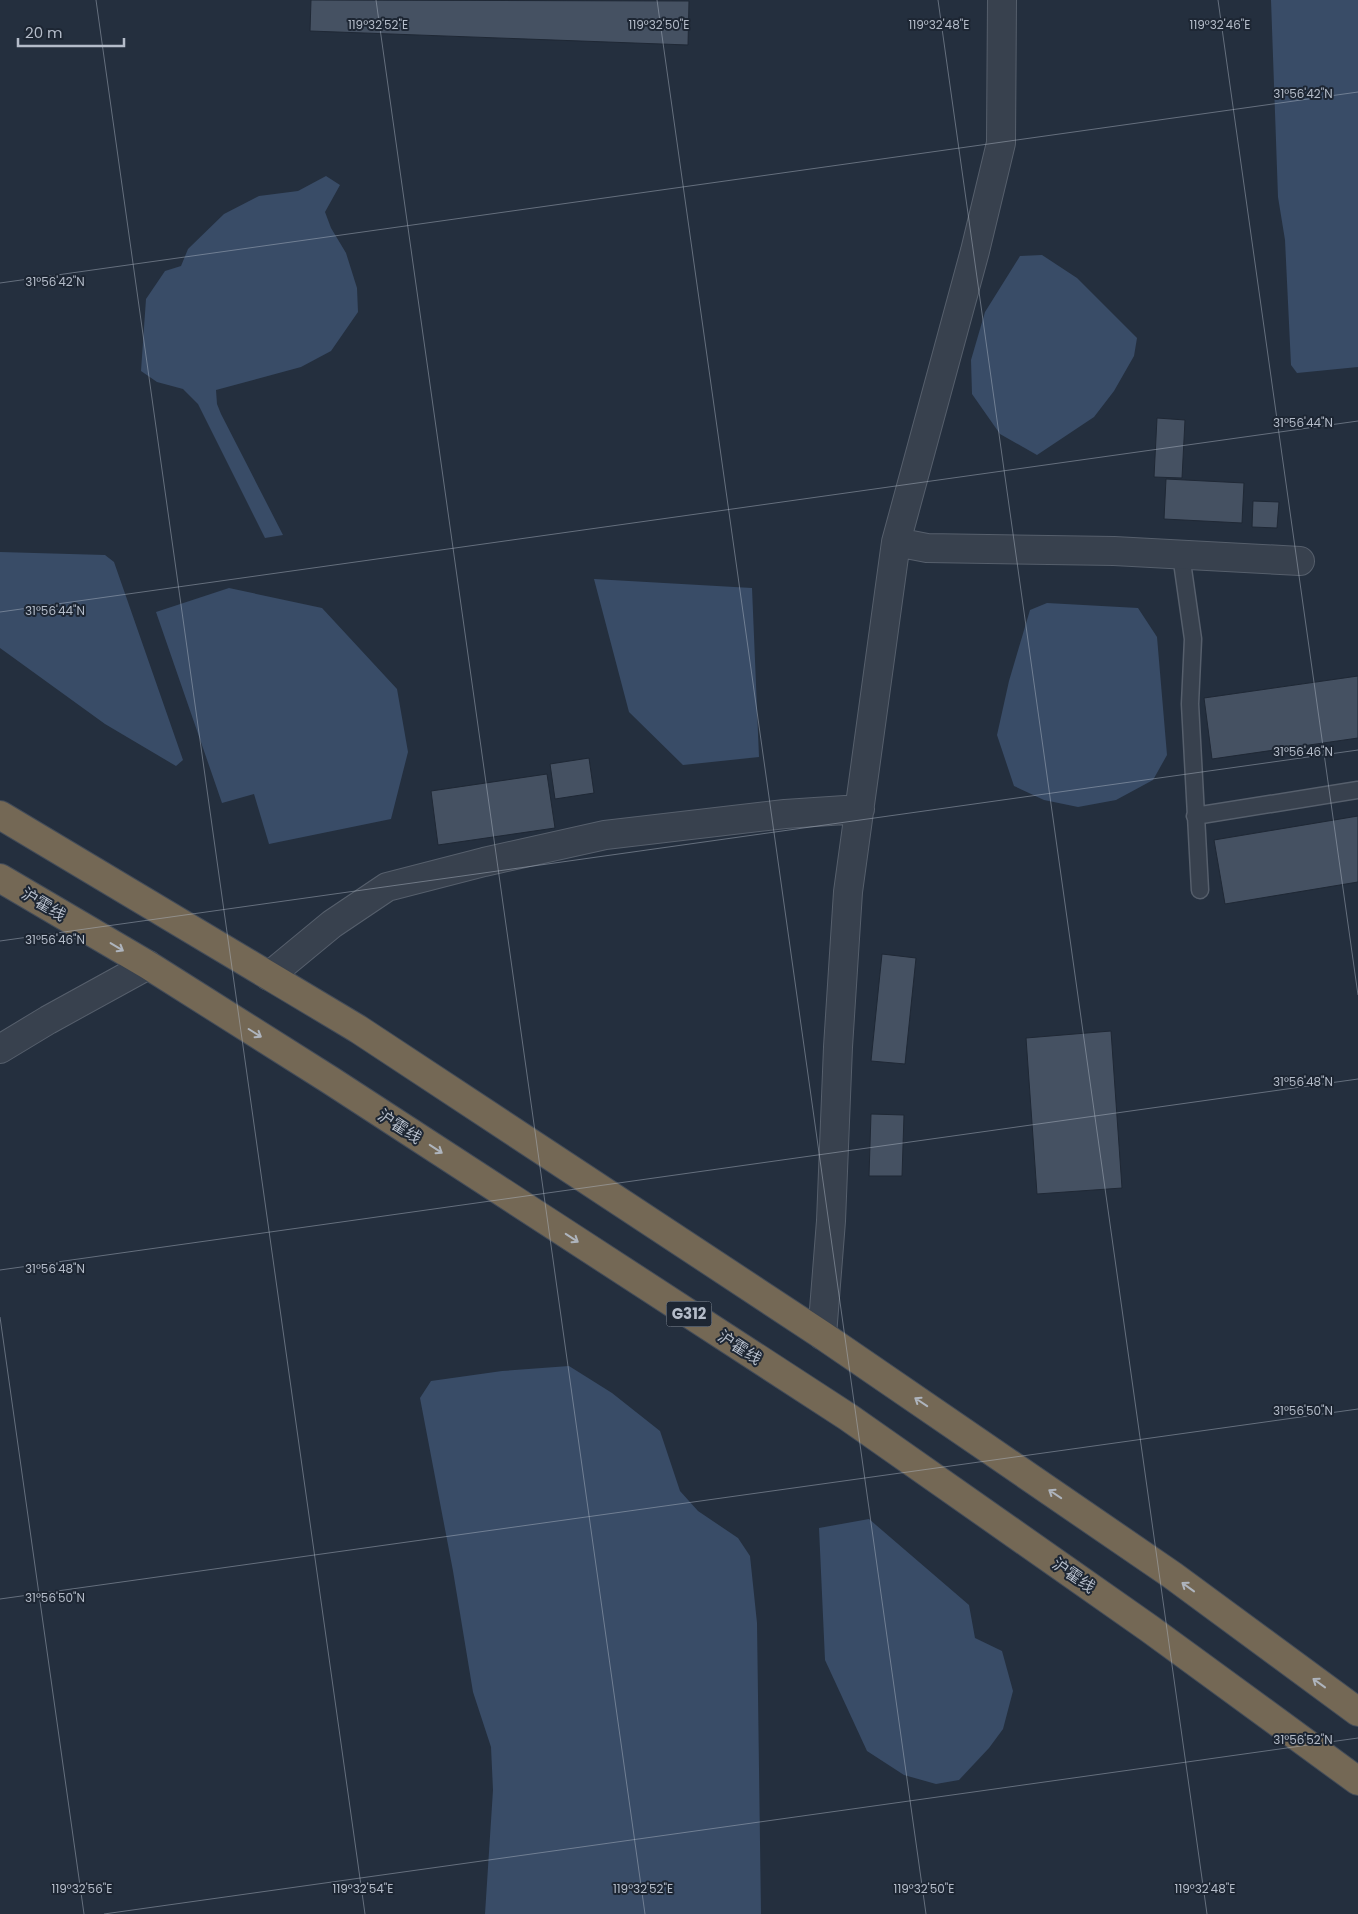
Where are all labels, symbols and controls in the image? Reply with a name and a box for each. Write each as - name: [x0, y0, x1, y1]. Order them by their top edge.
- scale bar: [18, 15, 124, 47]
- text: 119°32'52"E: [348, 16, 408, 33]
- text: 119°32'50"E: [629, 16, 689, 33]
- text: 119°32'48"E: [909, 16, 969, 33]
- text: 119°32'46"E: [1190, 16, 1250, 33]
- text: 20 m: [25, 22, 63, 43]
- text: 31°56'42"N: [1273, 85, 1333, 102]
- text: 31°56'42"N: [25, 273, 85, 290]
- text: 31°56'44"N: [1273, 414, 1333, 431]
- text: 31°56'44"N: [25, 602, 85, 619]
- text: 31°56'46"N: [1273, 743, 1333, 760]
- street label: 沪霍线: [17, 882, 70, 927]
- text: 31°56'46"N: [25, 931, 85, 948]
- one-way arrow: [110, 943, 124, 953]
- one-way arrow: [248, 1028, 262, 1038]
- text: 31°56'48"N: [1273, 1073, 1333, 1090]
- street label: 沪霍线: [373, 1104, 426, 1149]
- one-way arrow: [429, 1144, 443, 1154]
- one-way arrow: [565, 1233, 579, 1243]
- text: 31°56'48"N: [25, 1260, 85, 1277]
- road number: G312: [666, 1302, 712, 1326]
- street label: 沪霍线: [713, 1325, 766, 1370]
- one-way arrow: [914, 1397, 928, 1407]
- text: 31°56'50"N: [1273, 1402, 1333, 1419]
- one-way arrow: [1048, 1489, 1062, 1499]
- street label: 沪霍线: [1047, 1552, 1100, 1599]
- one-way arrow: [1182, 1581, 1195, 1592]
- text: 31°56'50"N: [25, 1589, 85, 1606]
- one-way arrow: [1312, 1678, 1326, 1688]
- text: 31°56'52"N: [1273, 1731, 1333, 1748]
- text: 119°32'56"E: [52, 1880, 112, 1897]
- text: 119°32'54"E: [333, 1880, 393, 1897]
- text: 119°32'52"E: [613, 1880, 673, 1897]
- text: 119°32'50"E: [894, 1880, 954, 1897]
- text: 119°32'48"E: [1175, 1880, 1235, 1897]

